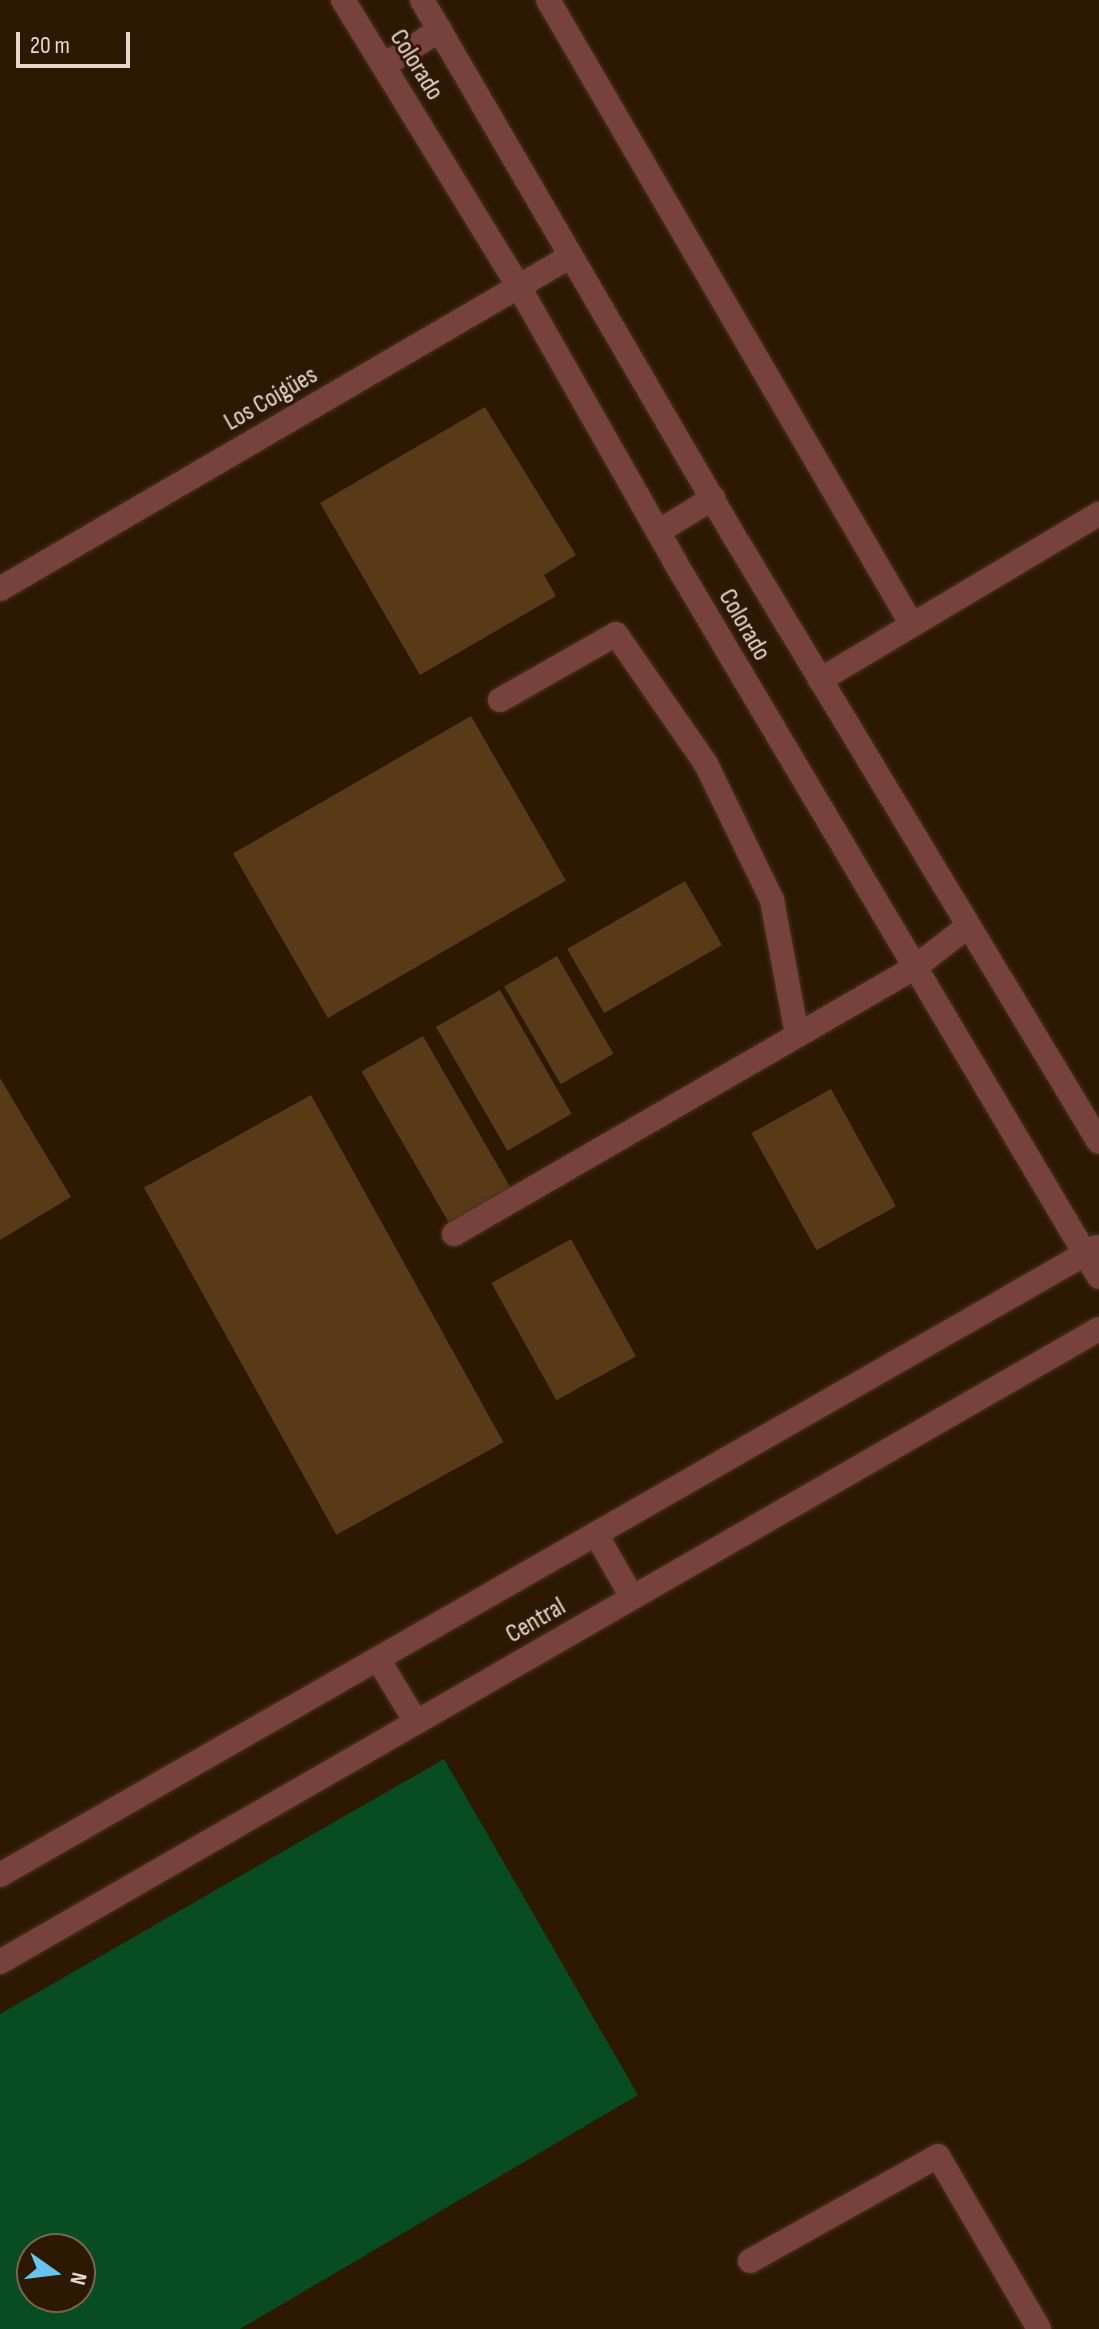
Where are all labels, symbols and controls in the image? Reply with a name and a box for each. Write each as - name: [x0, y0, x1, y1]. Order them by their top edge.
- scale bar: [20, 16, 134, 66]
- street label: Colorado: [382, 24, 450, 106]
- text: 20 m: [30, 31, 70, 60]
- street label: Los Coigües: [219, 360, 323, 438]
- street label: Colorado: [711, 584, 777, 666]
- street label: Central: [501, 1592, 571, 1650]
- north arrow: [16, 2233, 96, 2313]
- text: N: [63, 2269, 92, 2287]

